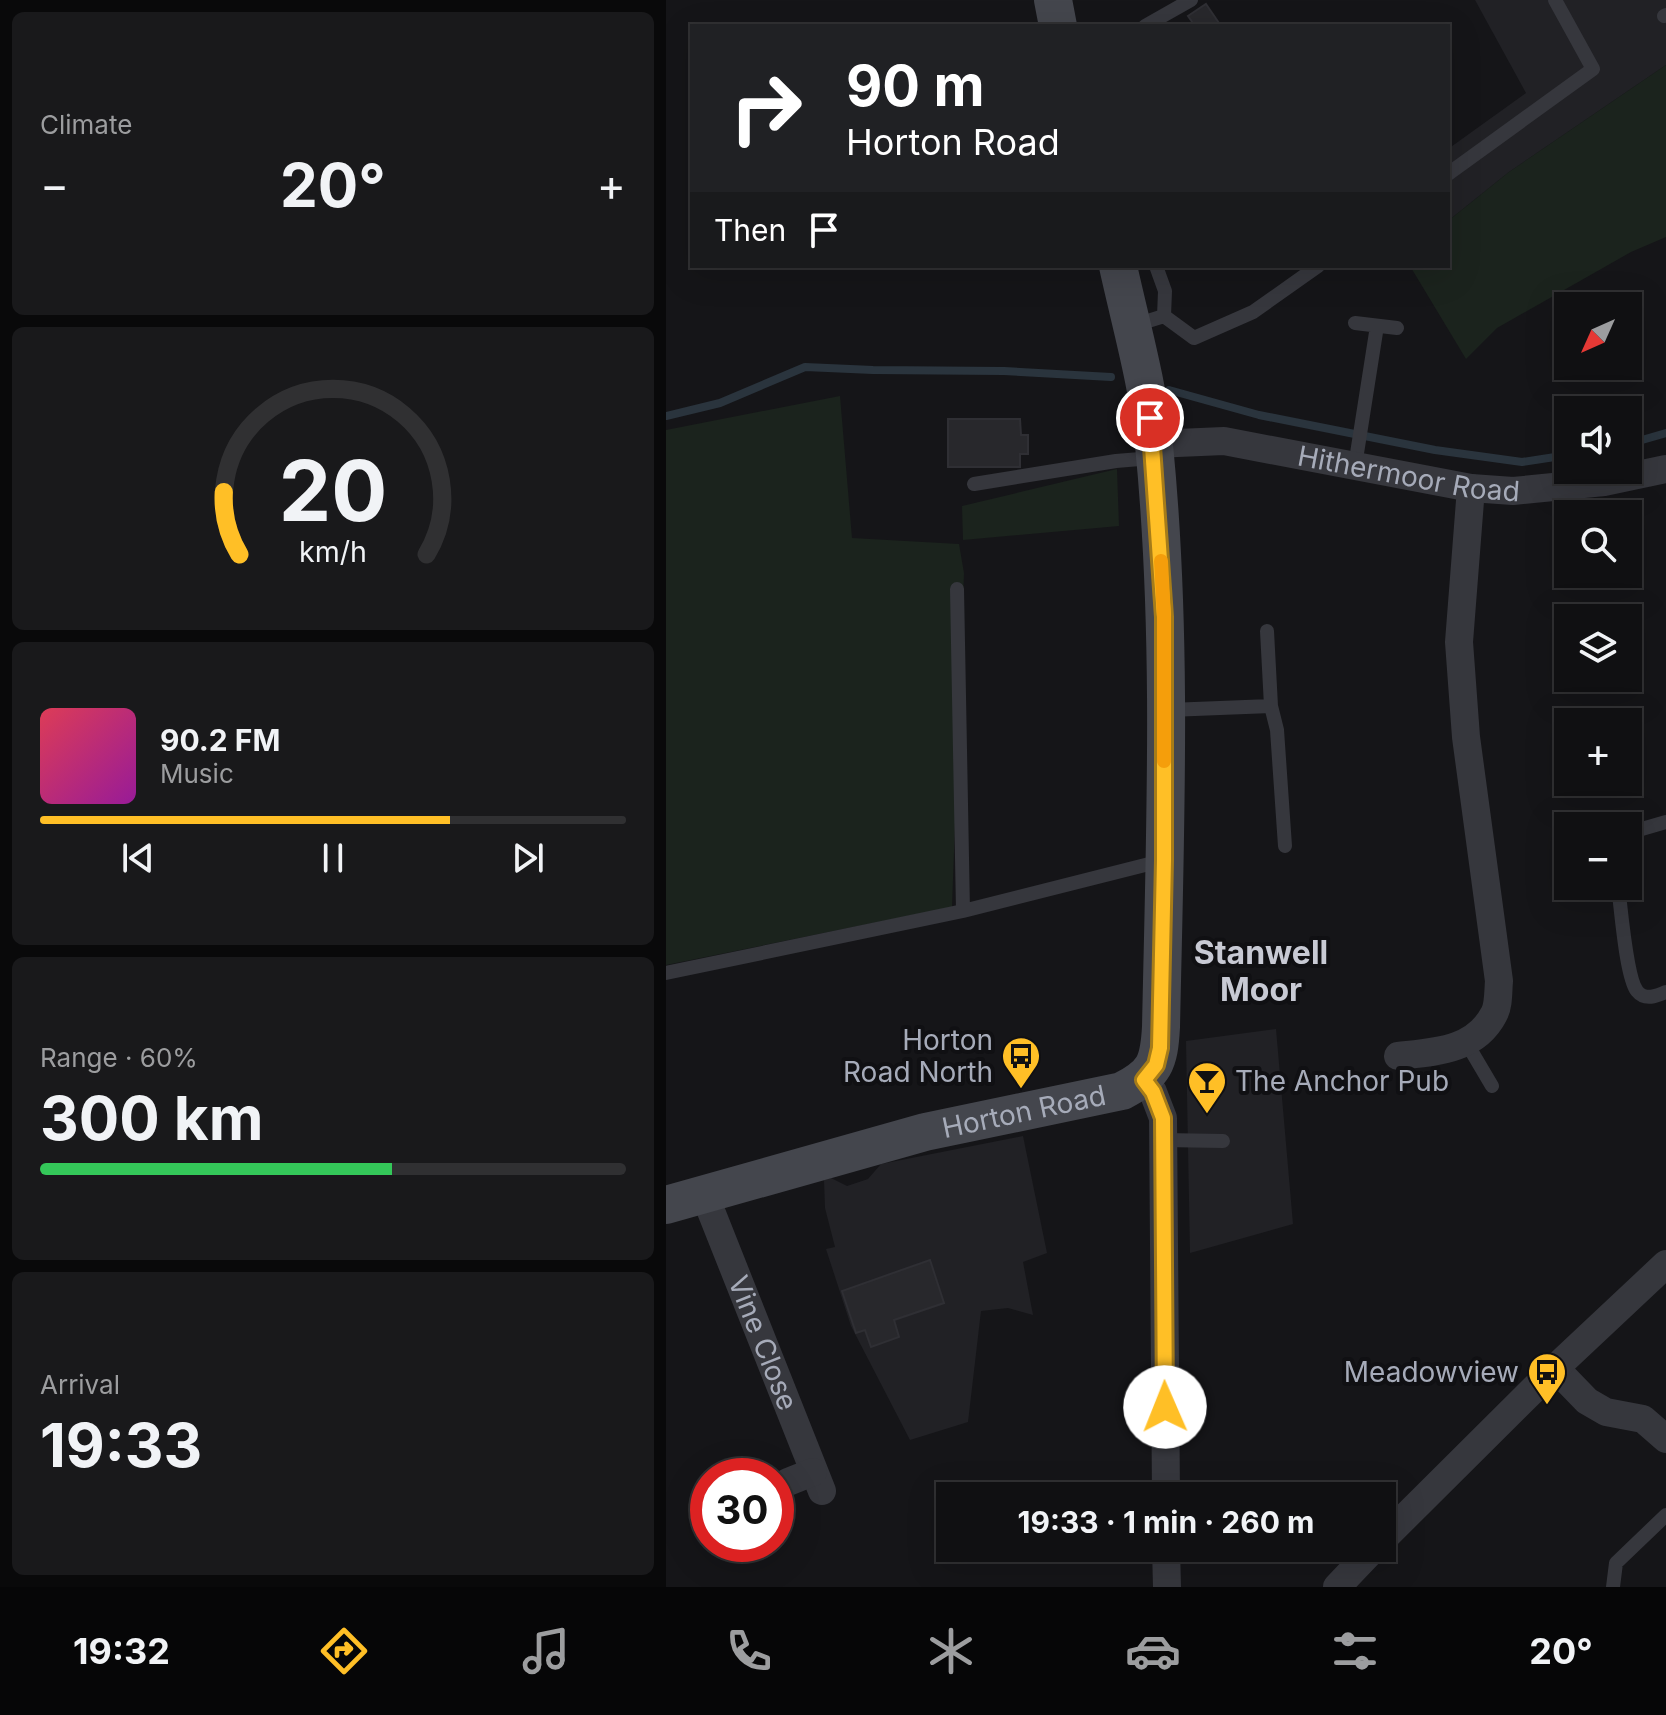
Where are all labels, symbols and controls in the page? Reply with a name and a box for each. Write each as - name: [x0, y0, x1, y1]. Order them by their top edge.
- text: 90 m: [846, 52, 985, 120]
- icon: right: [714, 56, 818, 160]
- text: Climate: [40, 109, 132, 140]
- text: Horton Road: [846, 120, 1060, 164]
- text: 20°: [280, 149, 386, 221]
- text: −: [40, 158, 69, 212]
- text: +: [597, 158, 626, 212]
- icon: arrive: [802, 208, 846, 252]
- text: Then: [714, 212, 786, 248]
- north arrow: [1554, 292, 1642, 380]
- map controls: [1554, 292, 1642, 900]
- pin: [1116, 384, 1184, 452]
- icon: arrive: [1128, 396, 1172, 440]
- button: sound: [1554, 396, 1642, 484]
- street label: Hithermoor Road: [1295, 438, 1521, 508]
- text: 20: [279, 439, 387, 540]
- button: search: [1554, 500, 1642, 588]
- text: km/h: [299, 534, 367, 569]
- button: layers: [1554, 604, 1642, 692]
- button: +: [1554, 708, 1642, 796]
- text: 90.2 FM: [160, 722, 280, 758]
- text: Music: [160, 758, 234, 789]
- button: −: [1554, 812, 1642, 900]
- icon: previous: [116, 836, 160, 880]
- icon: pause: [311, 836, 355, 880]
- icon: next: [506, 836, 550, 880]
- district label: Stanwell Moor: [1194, 933, 1328, 1009]
- place label: Horton Road North: [843, 1023, 993, 1089]
- bus stop icon: Horton Road North: [1000, 1035, 1042, 1090]
- text: Range · 60%: [40, 1042, 198, 1073]
- bar icon: The Anchor Pub: [1186, 1060, 1228, 1115]
- place label: The Anchor Pub: [1235, 1064, 1449, 1098]
- street label: Horton Road: [939, 1078, 1109, 1145]
- text: 300 km: [40, 1082, 263, 1154]
- street label: Vine Close: [721, 1271, 805, 1415]
- bus stop icon: Meadowview: [1526, 1351, 1568, 1406]
- place label: Meadowview: [1344, 1355, 1519, 1389]
- position arrow: [1123, 1365, 1207, 1449]
- text: Arrival: [40, 1369, 120, 1400]
- text: 19:33: [40, 1409, 202, 1481]
- speed limit sign: 30: [690, 1458, 794, 1562]
- text: 19:33 · 1 min · 260 m: [1018, 1504, 1314, 1540]
- icon: directions: [316, 1623, 372, 1679]
- icon: music: [518, 1623, 574, 1679]
- icon: phone: [721, 1623, 777, 1679]
- icon: climate: [923, 1623, 979, 1679]
- icon: car: [1125, 1623, 1181, 1679]
- icon: filters: [1327, 1623, 1383, 1679]
- text: 19:32: [73, 1629, 170, 1673]
- text: 20°: [1529, 1629, 1593, 1673]

